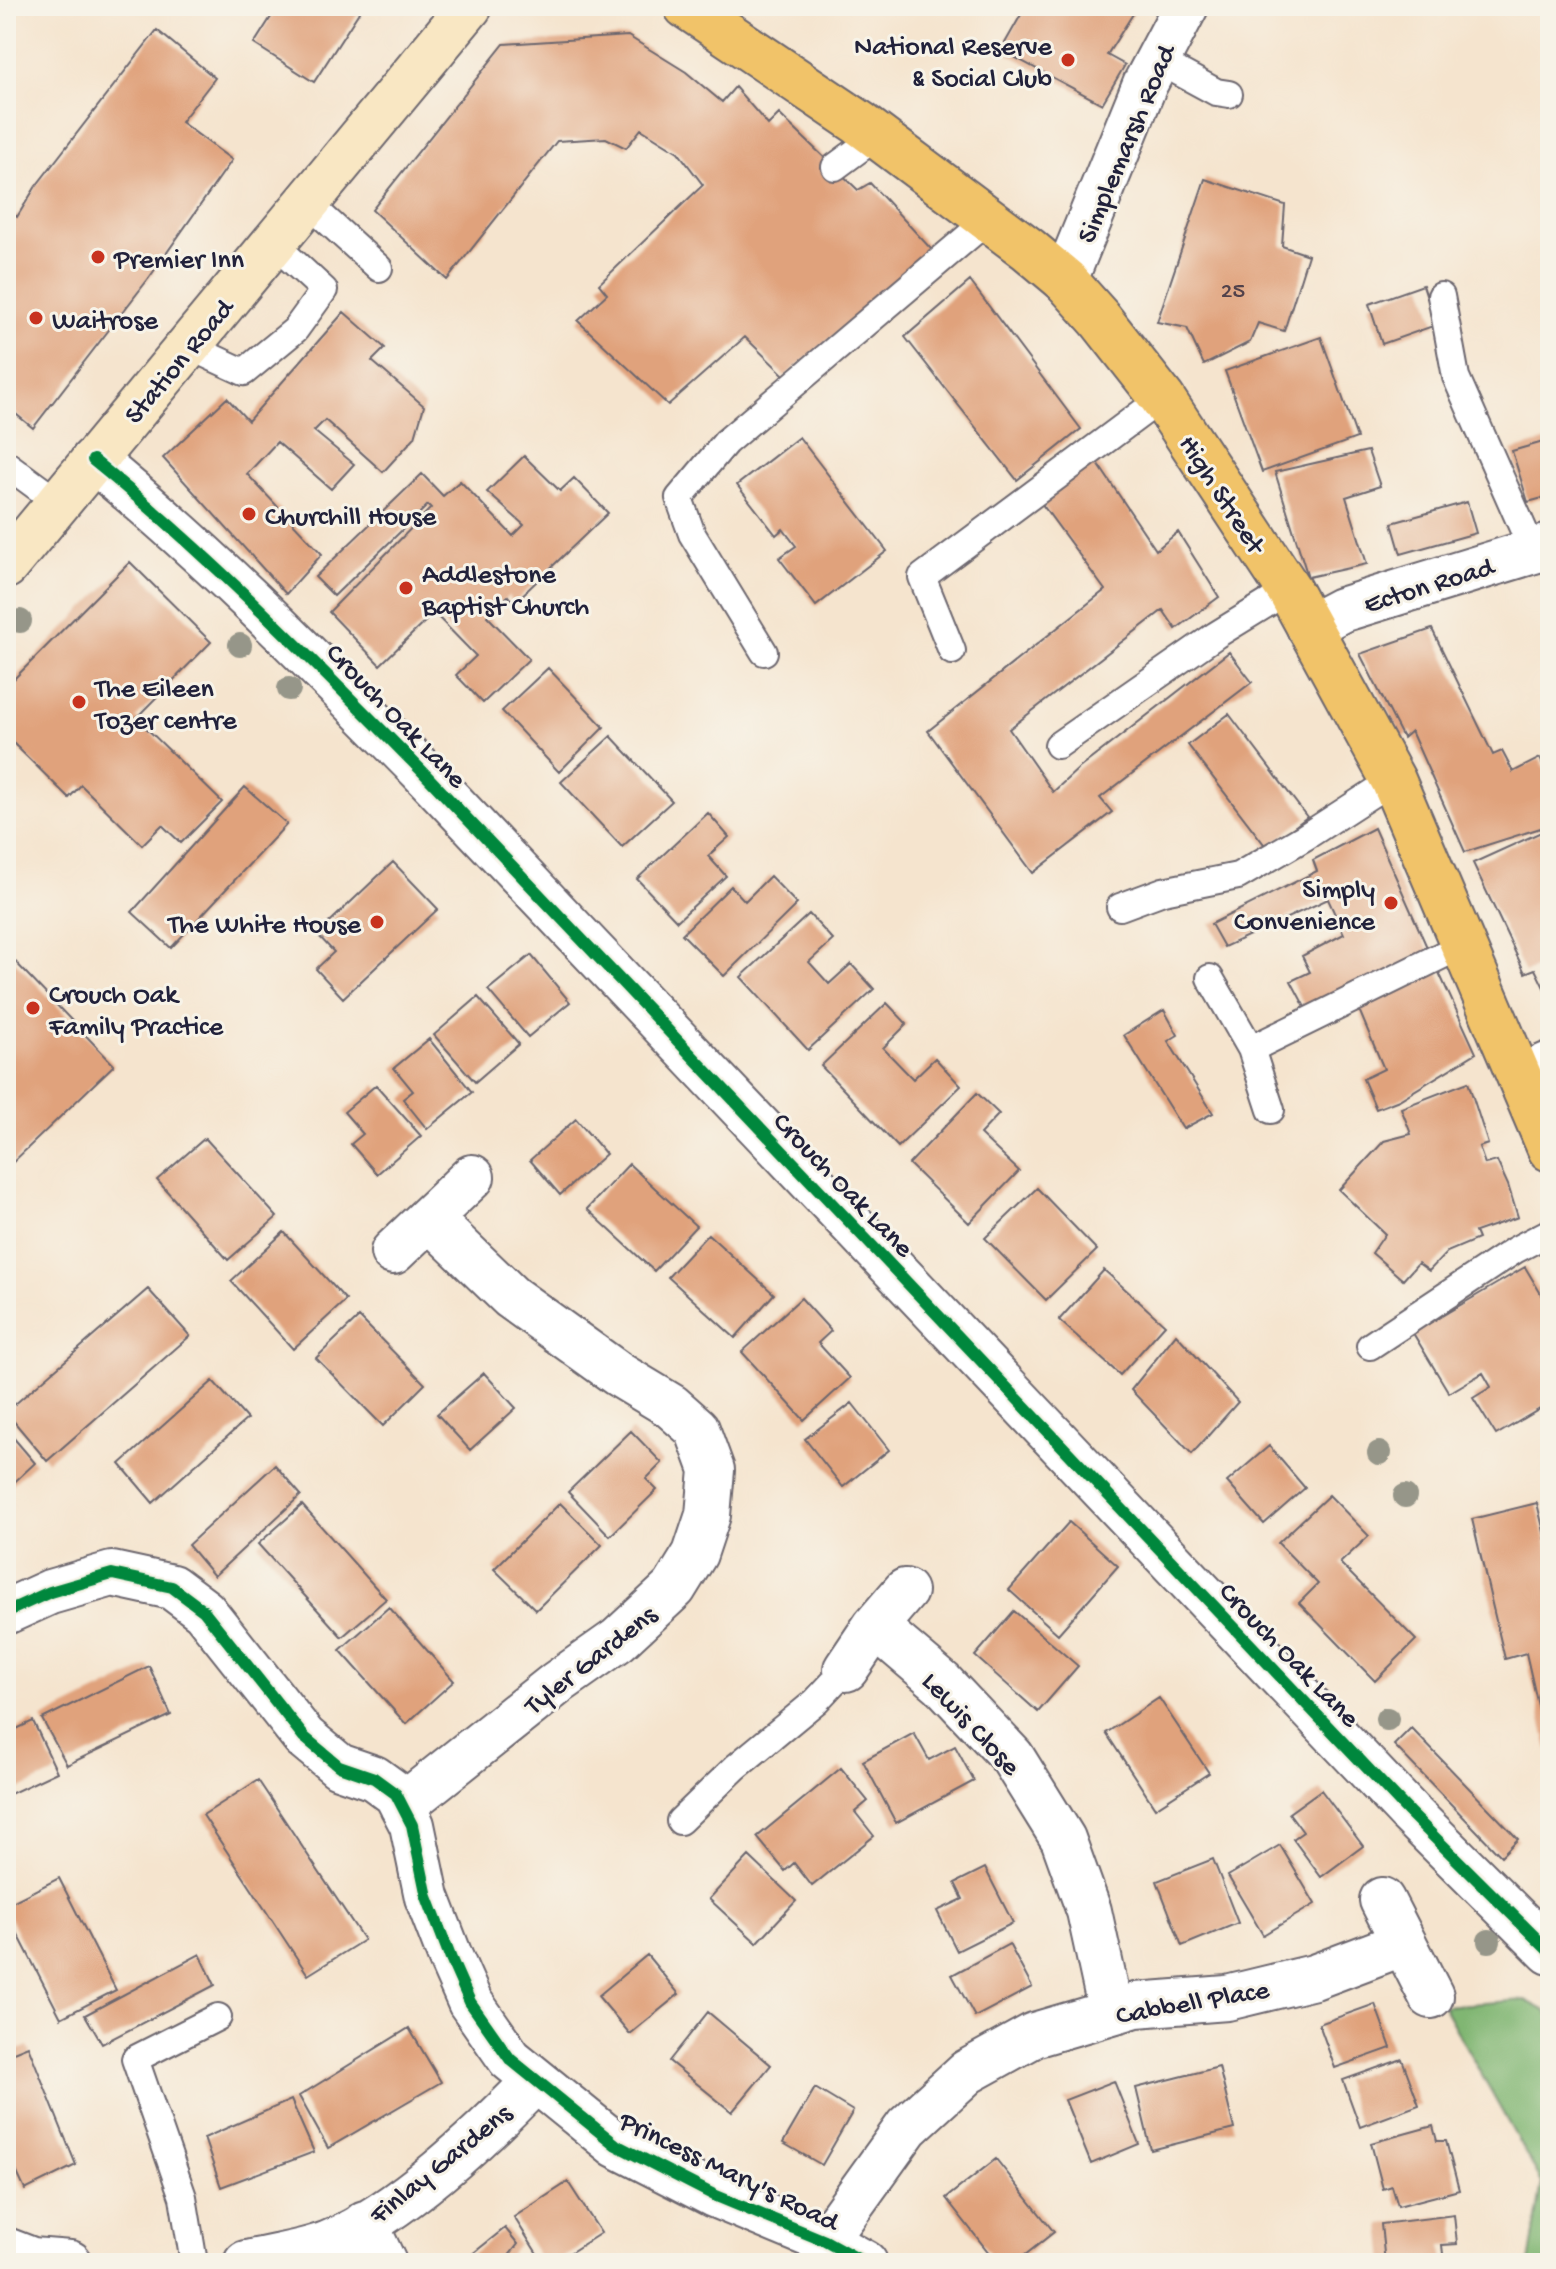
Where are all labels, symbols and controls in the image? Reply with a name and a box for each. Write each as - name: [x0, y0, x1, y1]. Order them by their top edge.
- place label: National Reserve & Social Club: [854, 32, 1053, 97]
- street label: Simplemarsh Road: [1072, 38, 1186, 249]
- marker: National Reserve & Social Club: [1059, 51, 1077, 69]
- place label: Premier Inn: [113, 245, 245, 278]
- marker: Premier Inn: [89, 248, 107, 266]
- house number: 25: [1221, 278, 1245, 307]
- street label: Station Road: [119, 292, 244, 432]
- place label: Waitrose: [52, 306, 159, 339]
- marker: Waitrose: [27, 309, 45, 327]
- street label: High Street: [1170, 430, 1272, 563]
- place label: Churchill House: [265, 502, 437, 535]
- marker: Churchill House: [240, 505, 258, 523]
- street label: Ecton Road: [1360, 551, 1501, 623]
- place label: Addlestone Baptist Church: [421, 560, 589, 625]
- marker: Addlestone Baptist Church: [397, 579, 415, 597]
- street label: Crouch Oak Lane: [317, 638, 473, 797]
- place label: The Eileen Tozer centre: [93, 674, 237, 739]
- marker: The Eileen Tozer centre: [70, 693, 88, 711]
- place label: Simply Convenience: [1234, 875, 1376, 940]
- marker: Simply Convenience: [1382, 894, 1400, 912]
- place label: The White House: [166, 910, 362, 943]
- marker: The White House: [368, 913, 386, 931]
- place label: Crouch Oak Family Practice: [48, 980, 224, 1045]
- marker: Crouch Oak Family Practice: [24, 999, 42, 1017]
- street label: Crouch Oak Lane: [764, 1107, 920, 1266]
- street label: Crouch Oak Lane: [1210, 1577, 1366, 1736]
- street label: Tyler Gardens: [517, 1599, 665, 1725]
- street label: Lewis Close: [913, 1666, 1026, 1784]
- street label: Cabbell Place: [1114, 1975, 1272, 2034]
- street label: Finlay Gardens: [363, 2098, 520, 2234]
- street label: Princess Mary's Road: [612, 2105, 845, 2242]

